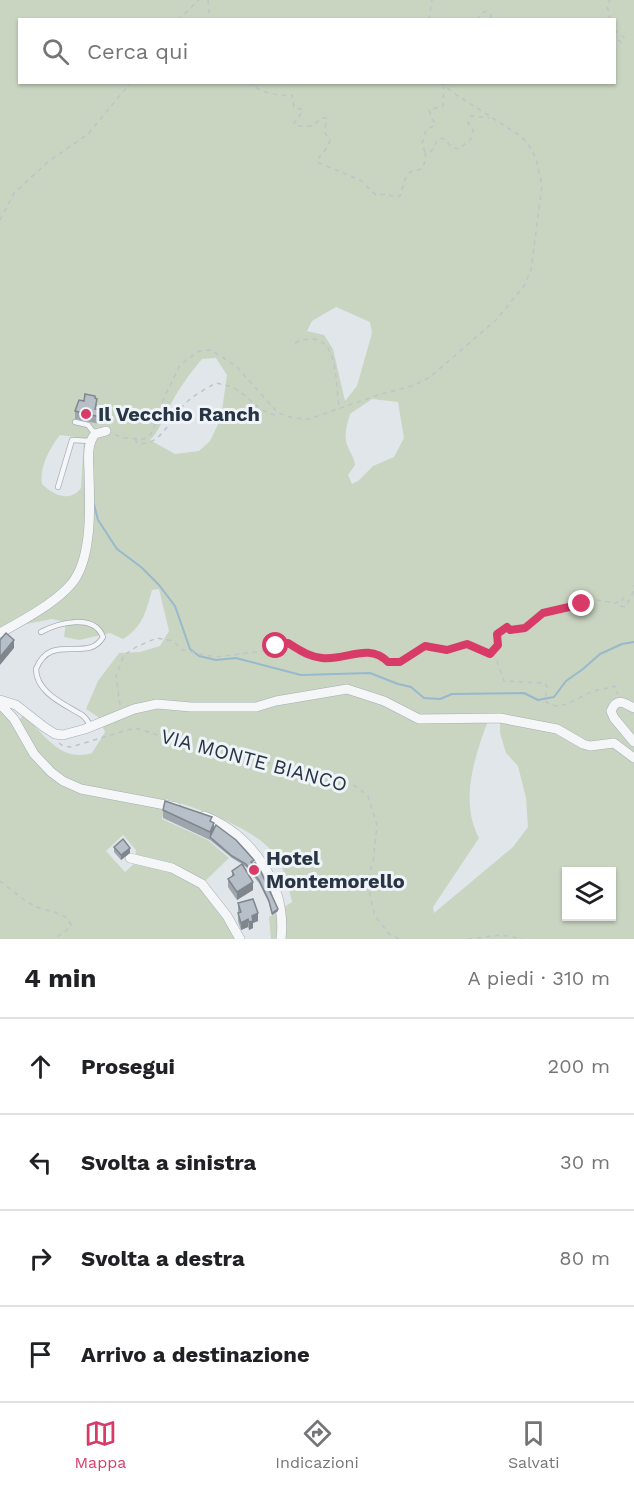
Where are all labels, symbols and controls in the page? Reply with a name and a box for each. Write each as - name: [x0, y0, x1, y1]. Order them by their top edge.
- search box: [18, 18, 616, 84]
- icon: search: [39, 35, 72, 68]
- text: Cerca qui: [87, 39, 188, 64]
- place label: Il Vecchio Ranch: [98, 402, 260, 426]
- marker: Il Vecchio Ranch: [79, 407, 93, 421]
- route end: [568, 590, 594, 616]
- route start: [262, 632, 288, 658]
- street label: VIA MONTE BIANCO: [158, 724, 350, 796]
- place label: Hotel Montemorello: [266, 846, 405, 893]
- marker: Hotel Montemorello: [247, 863, 261, 877]
- map controls: [562, 867, 616, 921]
- button: layers: [562, 867, 616, 921]
- text: 4 min: [24, 963, 96, 993]
- text: A piedi · 310 m: [468, 966, 610, 990]
- icon: ahead: [24, 1050, 57, 1083]
- text: Prosegui: [81, 1054, 175, 1079]
- text: 200 m: [548, 1054, 610, 1078]
- icon: left: [24, 1146, 57, 1179]
- text: Svolta a sinistra: [81, 1150, 256, 1175]
- text: 30 m: [560, 1150, 610, 1174]
- icon: right: [24, 1242, 57, 1275]
- text: Svolta a destra: [81, 1246, 245, 1271]
- text: 80 m: [559, 1246, 610, 1270]
- icon: arrive: [24, 1338, 57, 1371]
- text: Arrivo a destinazione: [81, 1342, 310, 1367]
- tab: Mappa: [75, 1417, 126, 1472]
- tab: Indicazioni: [275, 1417, 359, 1472]
- tab: Salvati: [508, 1417, 559, 1472]

